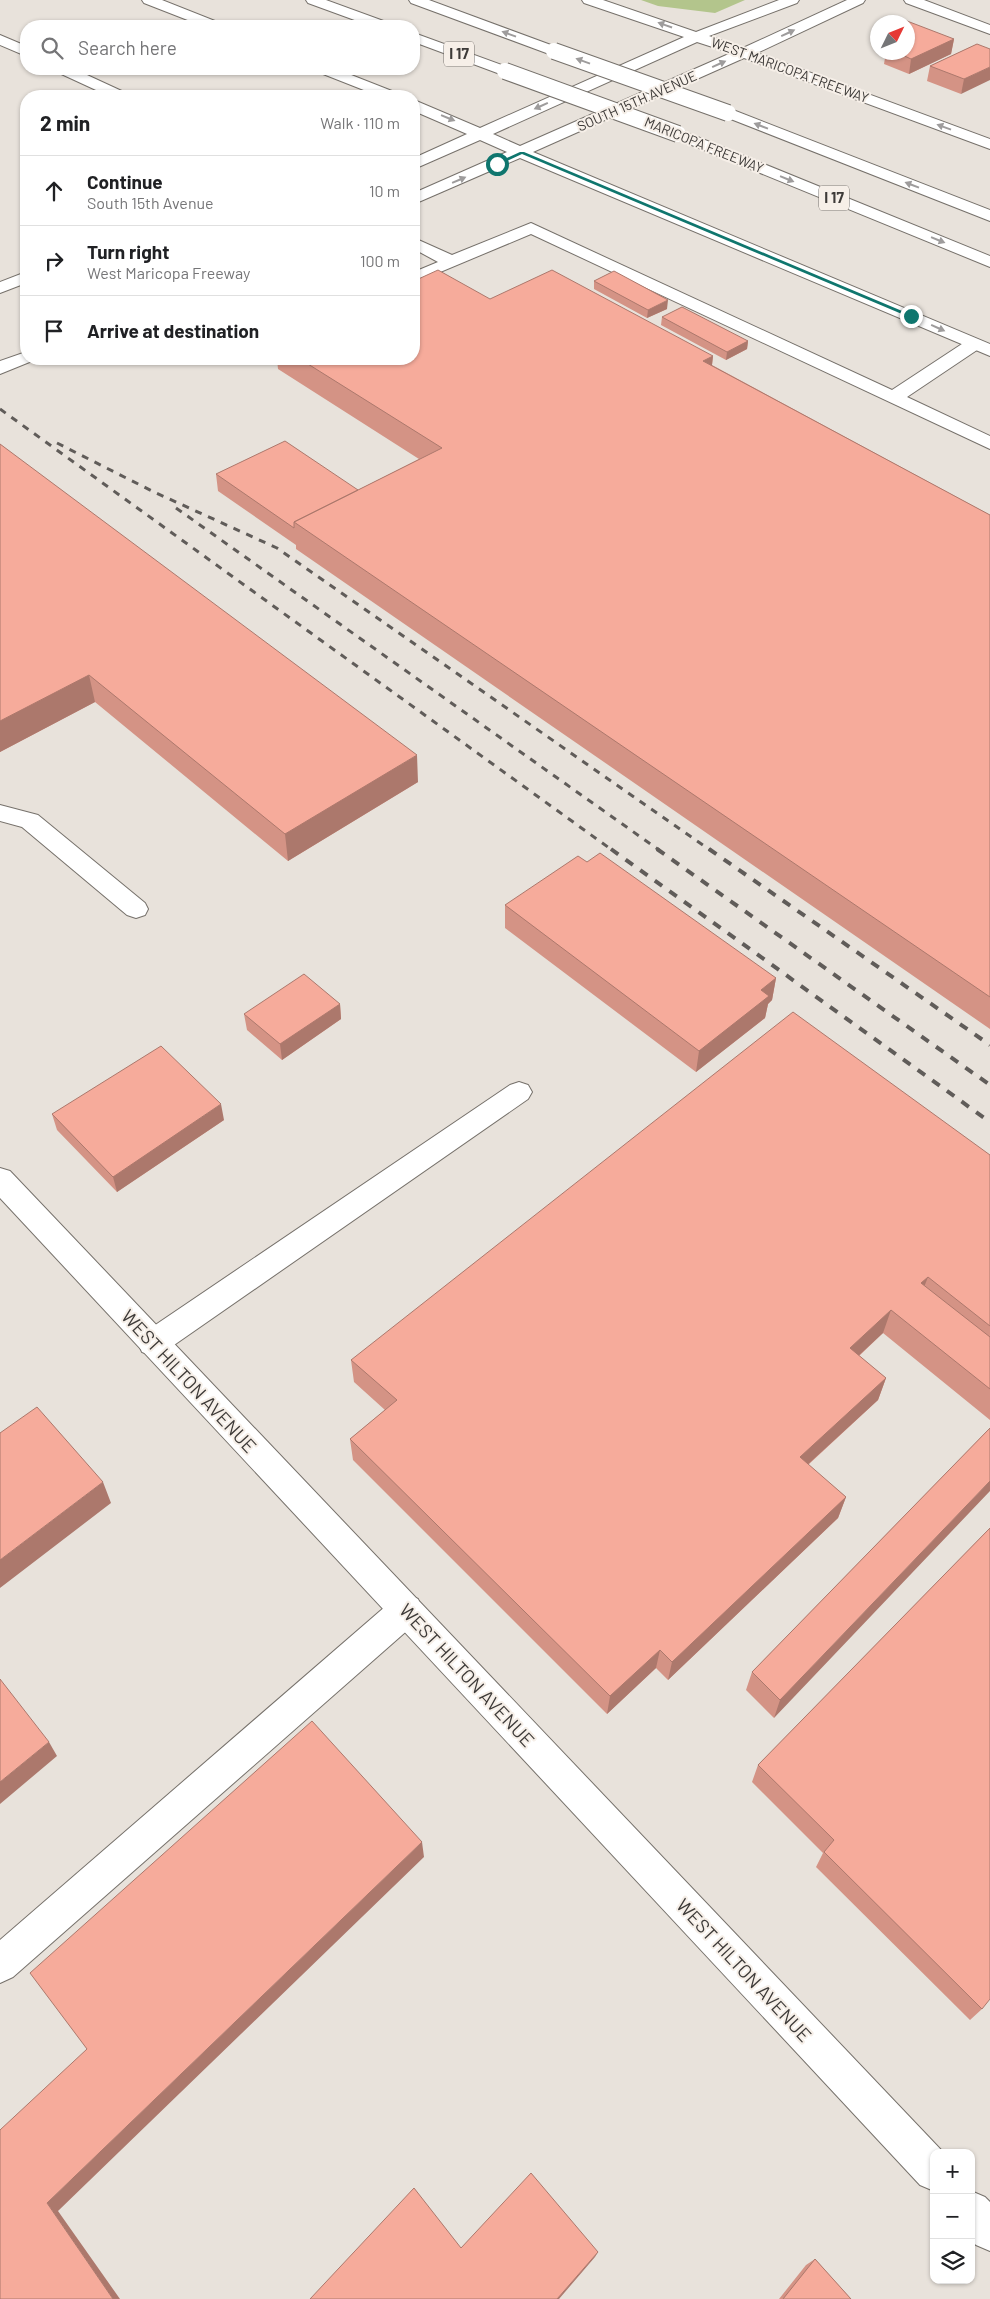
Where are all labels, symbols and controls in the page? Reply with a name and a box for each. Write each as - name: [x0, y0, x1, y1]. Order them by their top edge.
- north arrow: [870, 15, 915, 60]
- search box: [20, 20, 420, 75]
- one-way arrow: [657, 21, 672, 29]
- one-way arrow: [781, 28, 795, 36]
- one-way arrow: [501, 30, 516, 37]
- street label: WEST MARICOPA FREEWAY: [709, 33, 871, 106]
- icon: search: [38, 34, 66, 62]
- text: Search here: [78, 36, 177, 59]
- road number: I 17: [444, 42, 474, 66]
- one-way arrow: [575, 57, 590, 65]
- one-way arrow: [712, 60, 726, 68]
- street label: SOUTH 15TH AVENUE: [574, 66, 699, 135]
- one-way arrow: [534, 103, 548, 111]
- text: 2 min: [40, 110, 90, 135]
- text: Walk · 110 m: [320, 113, 400, 132]
- street label: MARICOPA FREEWAY: [642, 113, 766, 176]
- one-way arrow: [440, 115, 455, 123]
- one-way arrow: [753, 122, 768, 130]
- one-way arrow: [936, 123, 951, 131]
- route start: [486, 153, 509, 176]
- text: Continue: [87, 170, 163, 193]
- one-way arrow: [780, 175, 795, 183]
- one-way arrow: [452, 176, 466, 184]
- icon: ahead: [40, 177, 68, 205]
- text: 10 m: [369, 181, 400, 200]
- one-way arrow: [905, 181, 919, 189]
- road number: I 17: [819, 186, 849, 210]
- text: South 15th Avenue: [87, 193, 214, 212]
- one-way arrow: [931, 237, 945, 245]
- text: Turn right: [87, 240, 169, 263]
- icon: right: [40, 247, 68, 275]
- text: 100 m: [360, 251, 400, 270]
- text: West Maricopa Freeway: [87, 263, 250, 282]
- route end: [900, 305, 923, 328]
- icon: arrive: [40, 317, 68, 345]
- text: Arrive at destination: [87, 319, 259, 342]
- one-way arrow: [931, 324, 945, 332]
- street label: WEST HILTON AVENUE: [117, 1304, 262, 1457]
- street label: WEST HILTON AVENUE: [395, 1598, 540, 1751]
- street label: WEST HILTON AVENUE: [672, 1893, 817, 2046]
- map controls: [930, 2149, 975, 2284]
- button: +: [930, 2149, 975, 2194]
- button: −: [930, 2194, 975, 2239]
- button: layers: [930, 2239, 975, 2284]

